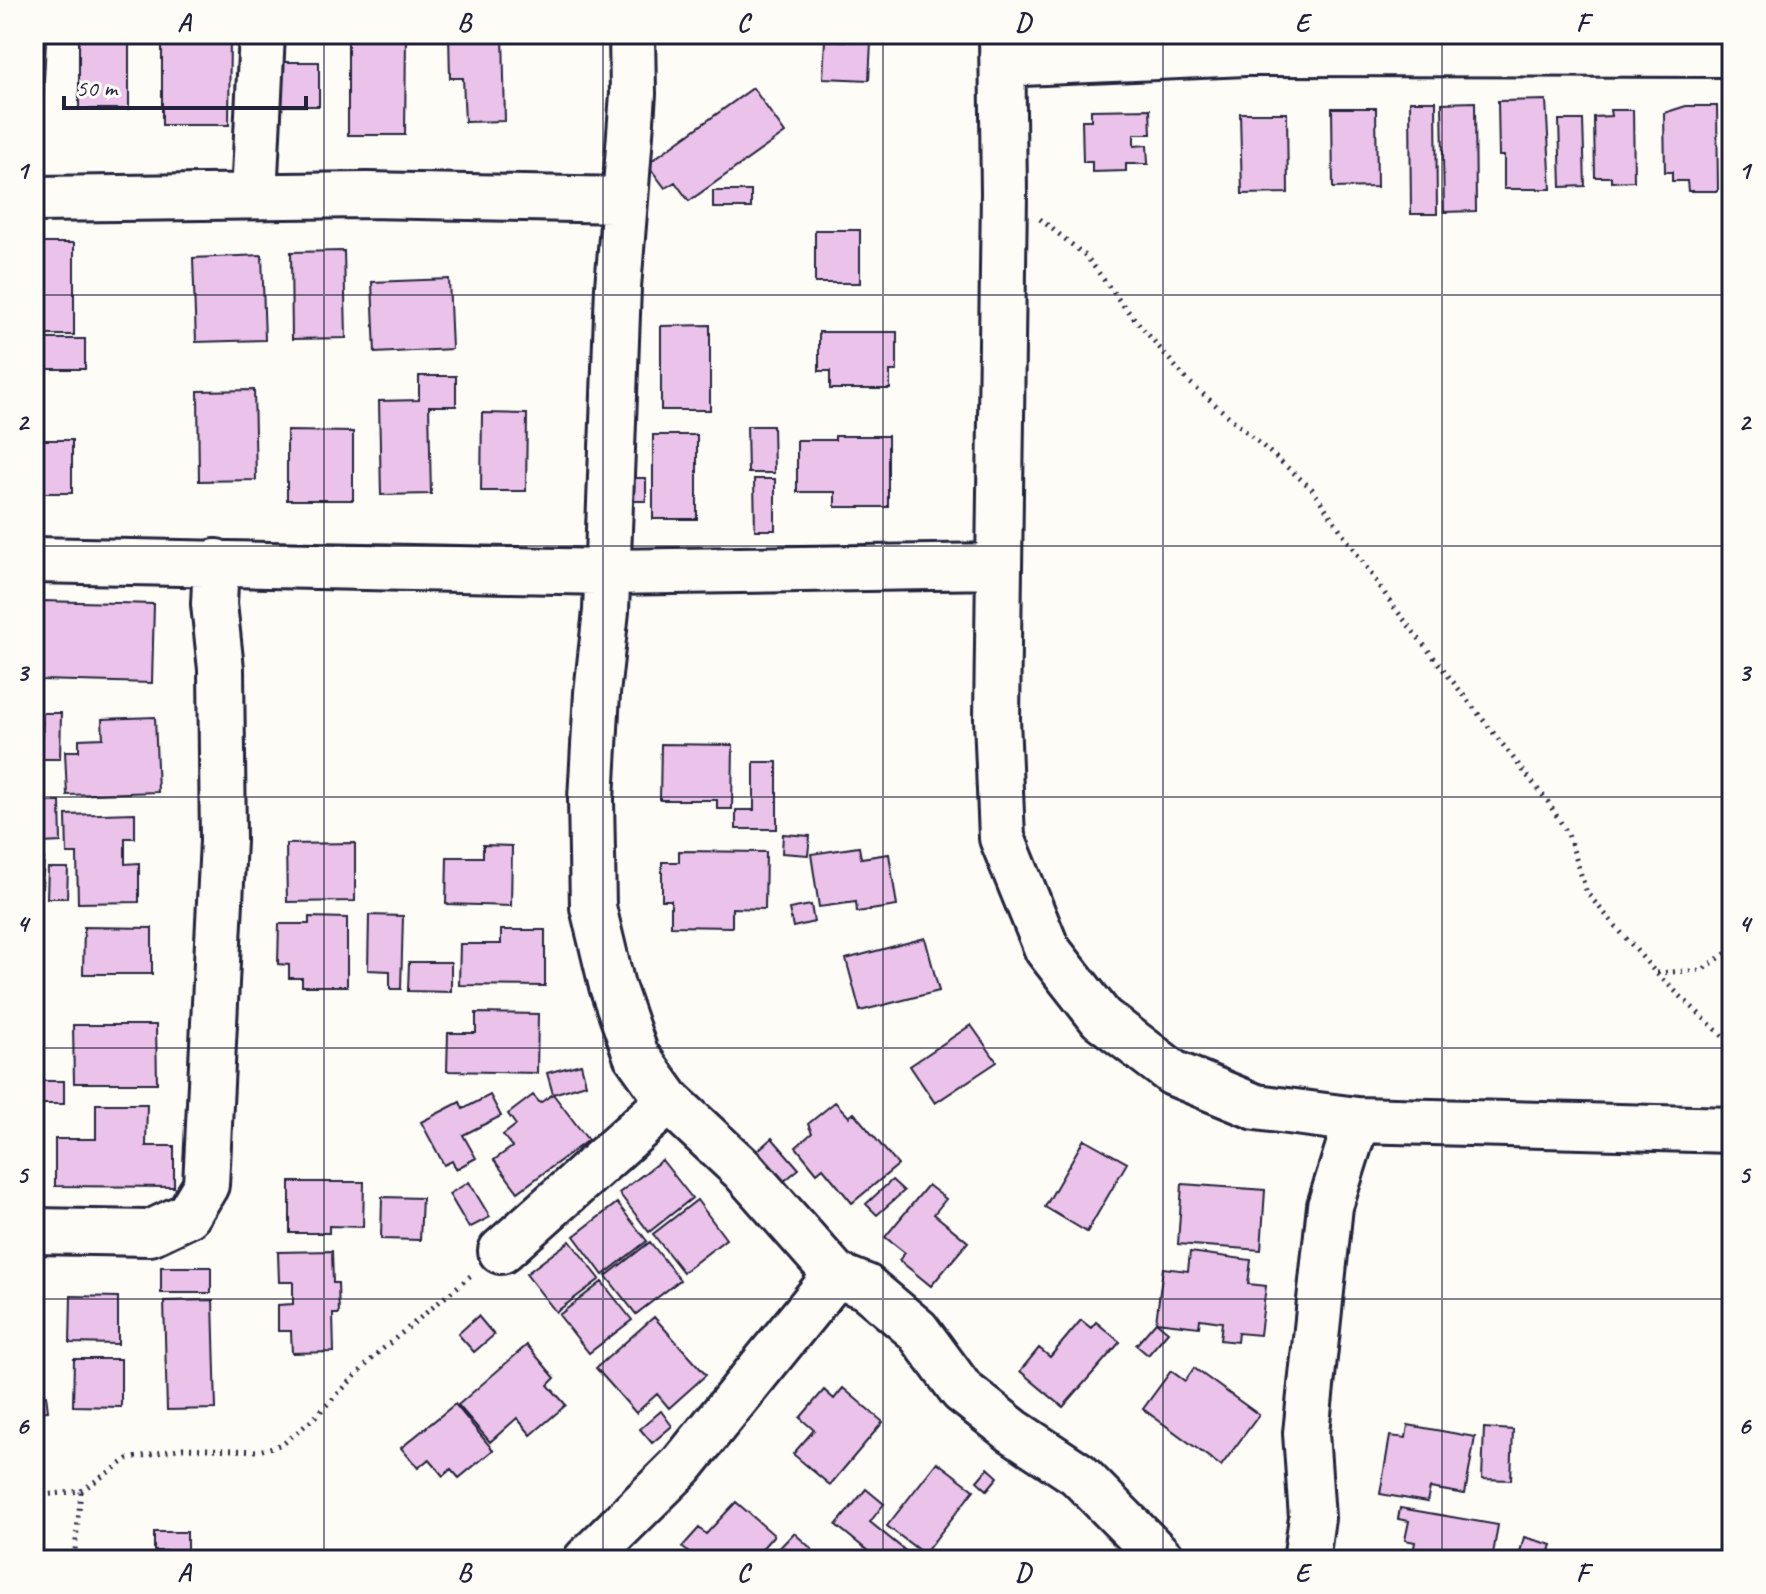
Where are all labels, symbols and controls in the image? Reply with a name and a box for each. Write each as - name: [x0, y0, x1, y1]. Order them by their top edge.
- text: A: [177, 6, 192, 39]
- text: B: [457, 6, 473, 39]
- text: C: [737, 6, 753, 39]
- text: D: [1015, 6, 1033, 39]
- text: E: [1295, 6, 1313, 39]
- text: F: [1576, 6, 1594, 39]
- scale bar: [64, 60, 306, 110]
- text: 50 m: [76, 73, 119, 103]
- text: 1: [16, 154, 31, 187]
- text: 1: [1738, 154, 1753, 187]
- text: 2: [16, 405, 30, 438]
- text: 2: [1738, 405, 1752, 438]
- text: 3: [16, 656, 30, 689]
- text: 3: [1738, 656, 1752, 689]
- text: 4: [16, 907, 31, 940]
- text: 4: [1738, 907, 1753, 940]
- text: 5: [16, 1158, 30, 1191]
- text: 5: [1738, 1158, 1752, 1191]
- text: 6: [16, 1409, 30, 1442]
- text: 6: [1738, 1409, 1752, 1442]
- text: A: [177, 1556, 192, 1589]
- text: B: [457, 1556, 473, 1589]
- text: C: [737, 1556, 753, 1589]
- text: D: [1015, 1556, 1033, 1589]
- text: E: [1295, 1556, 1313, 1589]
- text: F: [1576, 1556, 1594, 1589]

